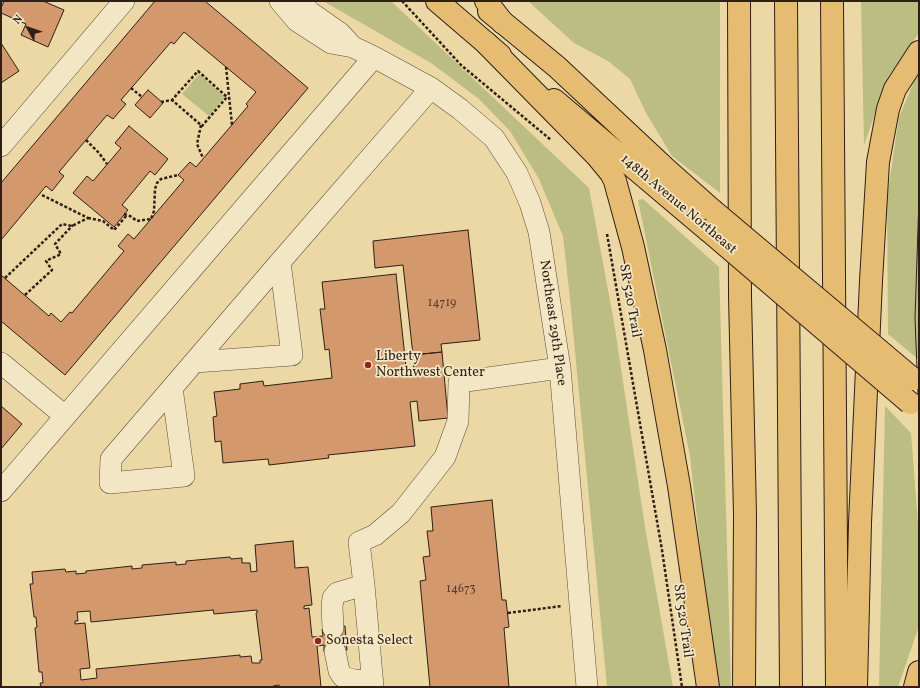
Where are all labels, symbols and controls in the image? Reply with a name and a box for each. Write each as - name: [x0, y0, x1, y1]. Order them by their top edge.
- north arrow: [8, 8, 48, 48]
- text: N: [10, 12, 27, 28]
- street label: 148th Avenue Northeast: [616, 151, 740, 259]
- street label: Northeast 29th Place: [535, 259, 569, 387]
- street label: SR 520 Trail: [614, 263, 644, 339]
- house number: 14719: [428, 297, 456, 311]
- place label: Liberty Northwest Center: [376, 349, 485, 382]
- marker: Liberty Northwest Center: [363, 360, 373, 370]
- house number: 14673: [446, 583, 476, 597]
- street label: SR 520 Trail: [669, 583, 695, 659]
- place label: Sonesta Select: [326, 633, 413, 649]
- marker: Sonesta Select: [313, 636, 323, 646]

